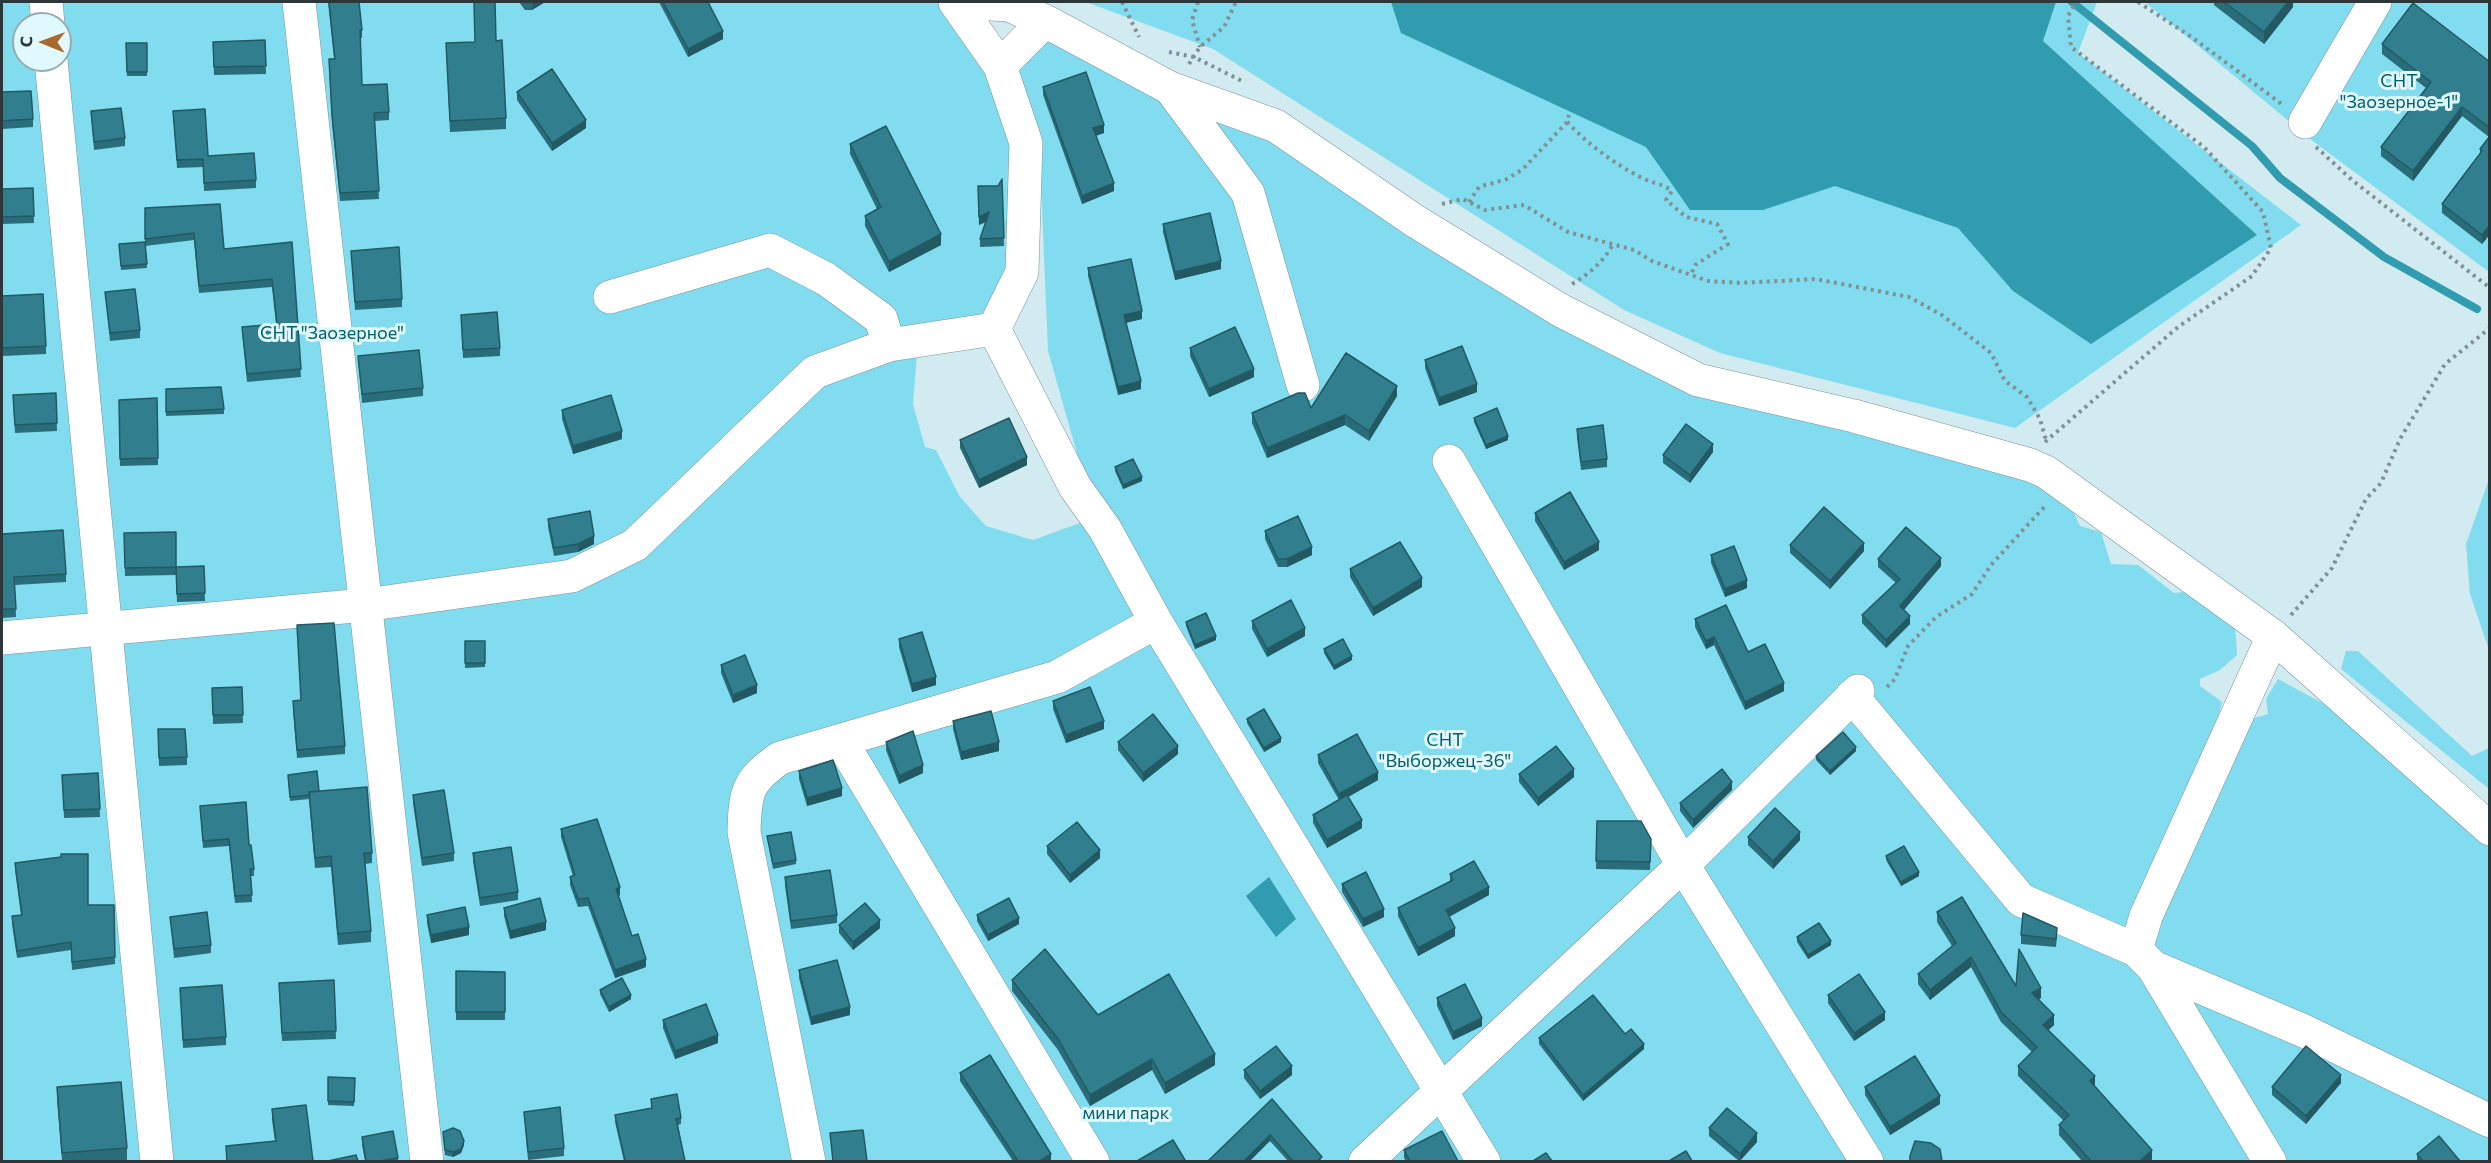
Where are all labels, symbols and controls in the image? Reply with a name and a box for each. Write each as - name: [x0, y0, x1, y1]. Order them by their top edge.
- north arrow: [12, 12, 72, 72]
- text: С: [16, 36, 35, 47]
- park label: СНТ "Заозерное-1": [2340, 70, 2458, 112]
- park label: СНТ "Заозерное": [260, 322, 404, 344]
- park label: СНТ "Выборжец-36": [1379, 729, 1511, 771]
- park label: мини парк: [1083, 1102, 1169, 1124]

